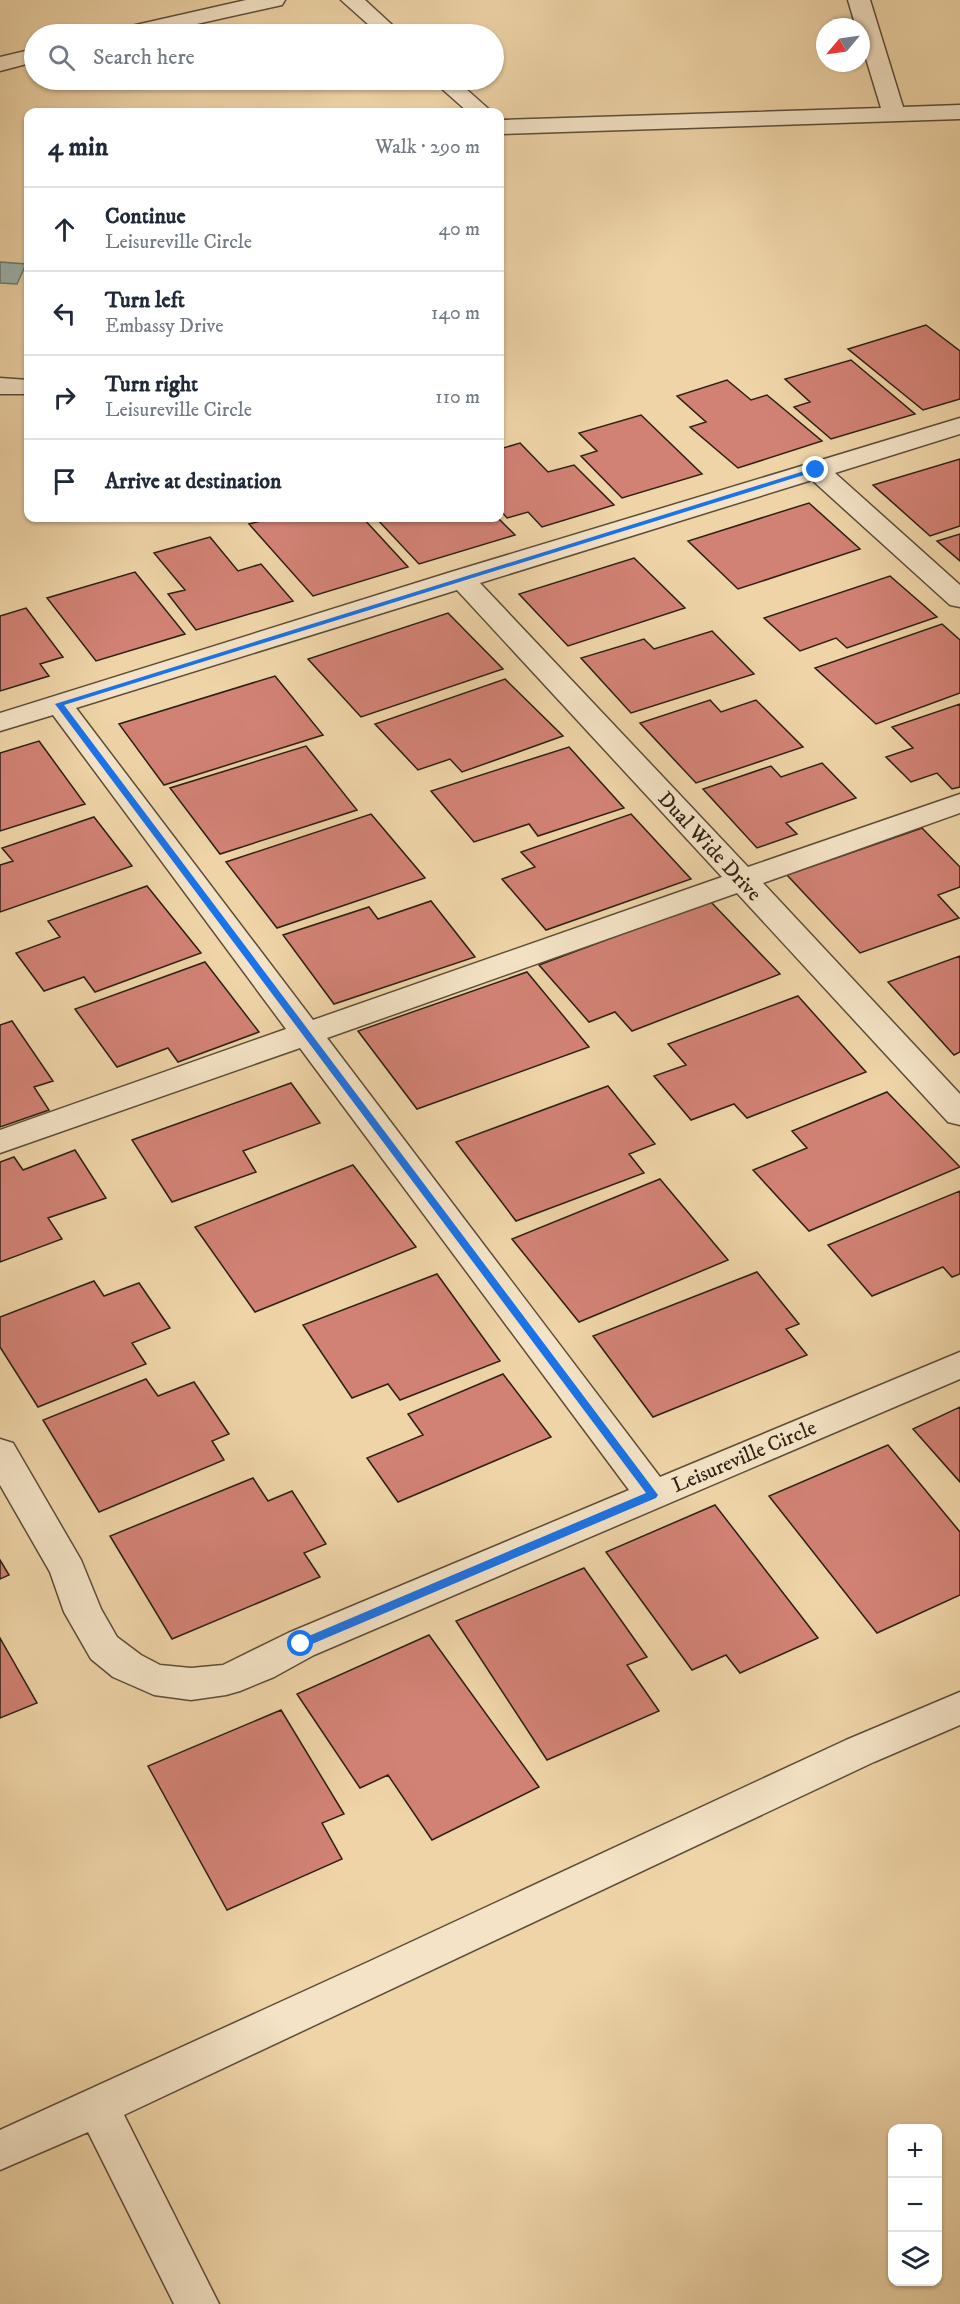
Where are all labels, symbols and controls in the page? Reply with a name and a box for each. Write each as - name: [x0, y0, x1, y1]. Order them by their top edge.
- north arrow: [816, 18, 870, 72]
- search box: [24, 24, 504, 90]
- icon: search: [45, 41, 78, 74]
- text: Search here: [93, 44, 195, 71]
- text: 4 min: [48, 131, 108, 164]
- text: Walk · 290 m: [375, 135, 480, 160]
- text: Continue: [105, 203, 186, 230]
- icon: ahead: [48, 213, 81, 246]
- text: 40 m: [438, 217, 480, 242]
- text: Leisureville Circle: [105, 230, 252, 255]
- text: Turn left: [105, 287, 185, 314]
- icon: left: [48, 297, 81, 330]
- text: 140 m: [431, 301, 480, 326]
- text: Embassy Drive: [105, 314, 224, 339]
- text: Turn right: [105, 371, 198, 398]
- icon: right: [48, 381, 81, 414]
- text: 110 m: [435, 385, 480, 410]
- text: Leisureville Circle: [105, 398, 252, 423]
- route end: [802, 456, 828, 482]
- icon: arrive: [48, 465, 81, 498]
- text: Arrive at destination: [105, 468, 282, 495]
- street label: Dual Wide Drive: [652, 786, 767, 907]
- street label: Leisureville Circle: [668, 1415, 821, 1499]
- route start: [287, 1630, 313, 1656]
- map controls: [888, 2124, 942, 2286]
- button: +: [888, 2124, 942, 2178]
- button: −: [888, 2178, 942, 2232]
- button: layers: [888, 2232, 942, 2286]

